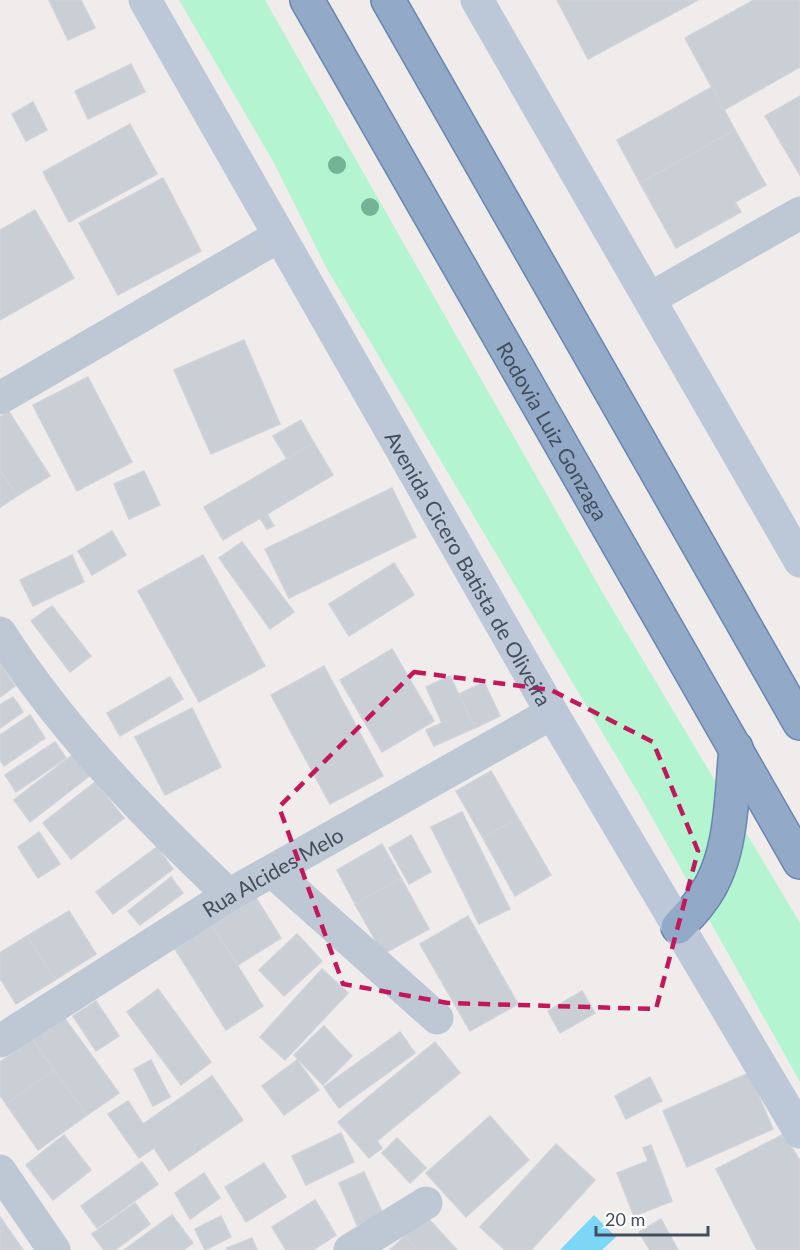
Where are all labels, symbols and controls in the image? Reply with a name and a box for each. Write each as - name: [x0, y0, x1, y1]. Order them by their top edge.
- street label: Rodovia Luiz Gonzaga: [492, 337, 614, 524]
- street label: Avenida Cicero Batista de Oliveira: [381, 426, 558, 710]
- street label: Rua Alcides Melo: [197, 821, 347, 922]
- scale bar: [596, 1199, 708, 1237]
- text: 20 m: [605, 1208, 645, 1230]

